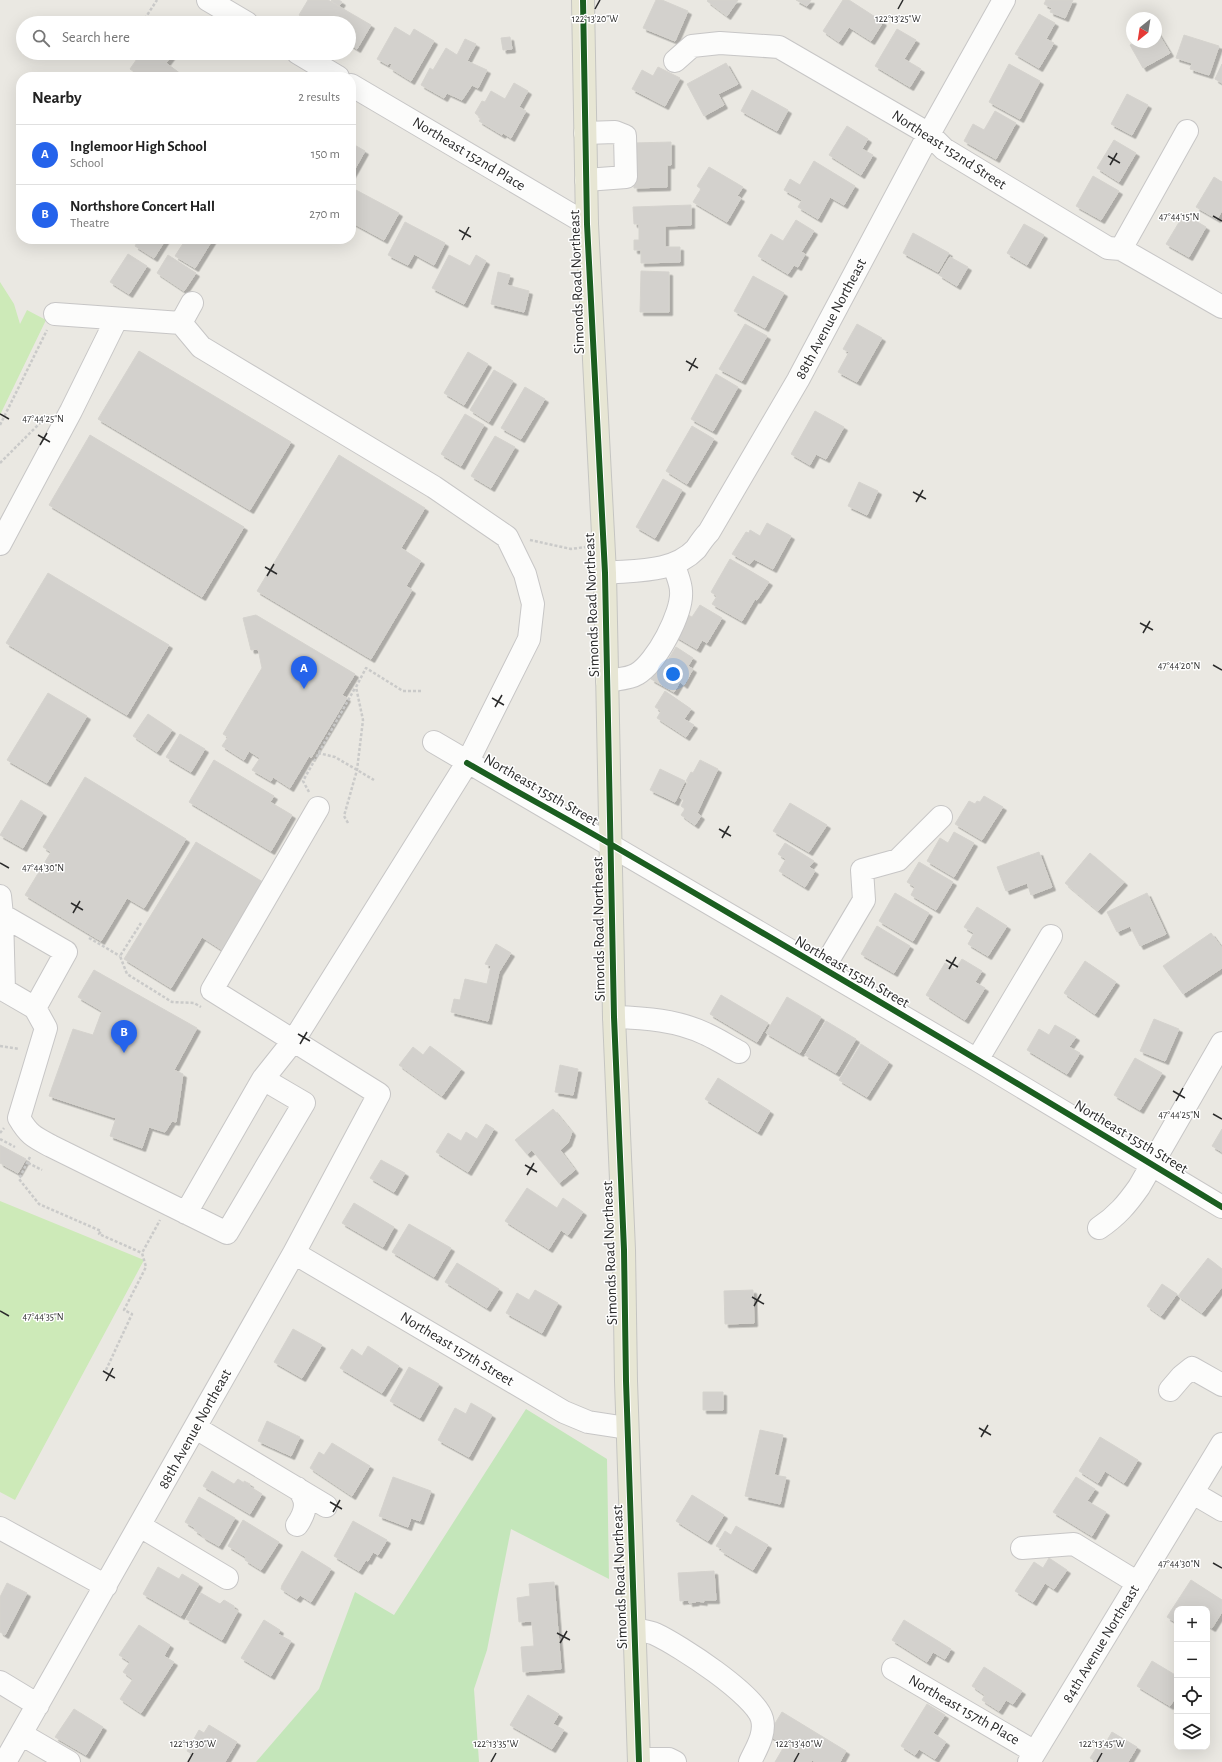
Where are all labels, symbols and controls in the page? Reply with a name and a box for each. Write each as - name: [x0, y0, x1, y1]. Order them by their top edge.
- north arrow: [1126, 12, 1162, 48]
- text: 122°13'20"W: [572, 14, 618, 24]
- text: 122°13'25"W: [875, 14, 921, 24]
- search box: [16, 16, 356, 60]
- icon: search: [30, 27, 52, 49]
- text: Search here: [62, 30, 130, 45]
- text: Nearby: [32, 89, 82, 106]
- text: 2 results: [298, 91, 340, 104]
- street label: Northeast 152nd Street: [889, 108, 1009, 193]
- street label: Northeast 152nd Place: [410, 114, 528, 194]
- text: Inglemoor High School: [70, 139, 207, 154]
- text: A: [41, 148, 49, 161]
- text: 150 m: [311, 148, 340, 161]
- text: School: [70, 157, 104, 170]
- text: Northshore Concert Hall: [70, 199, 215, 214]
- text: B: [41, 208, 49, 221]
- text: 270 m: [309, 208, 340, 221]
- street label: Simonds Road Northeast: [567, 209, 587, 354]
- text: 47°44'15"N: [1159, 212, 1199, 222]
- text: Theatre: [70, 217, 109, 230]
- street label: 88th Avenue Northeast: [793, 256, 869, 382]
- text: 47°44'25"N: [22, 414, 64, 424]
- street label: Simonds Road Northeast: [582, 532, 602, 677]
- pin: A: [291, 656, 317, 689]
- text: 47°44'20"N: [1158, 661, 1200, 671]
- your location: [663, 664, 683, 684]
- street label: Northeast 155th Street: [481, 751, 601, 829]
- street label: Simonds Road Northeast: [590, 856, 608, 1001]
- text: 47°44'30"N: [22, 863, 64, 873]
- street label: Northeast 155th Street: [792, 933, 912, 1011]
- pin: B: [111, 1020, 137, 1053]
- street label: Northeast 155th Street: [1072, 1097, 1190, 1177]
- text: 47°44'25"N: [1158, 1110, 1200, 1120]
- street label: Simonds Road Northeast: [600, 1180, 620, 1325]
- street label: Northeast 157th Street: [398, 1309, 516, 1389]
- text: 47°44'35"N: [22, 1312, 64, 1322]
- street label: 88th Avenue Northeast: [156, 1366, 234, 1491]
- street label: Simonds Road Northeast: [610, 1504, 630, 1649]
- text: 47°44'30"N: [1158, 1559, 1200, 1569]
- street label: 84th Avenue Northeast: [1060, 1582, 1142, 1705]
- map controls: [1174, 1606, 1210, 1750]
- button: +: [1174, 1606, 1210, 1642]
- button: −: [1174, 1642, 1210, 1678]
- street label: Northeast 157th Place: [906, 1672, 1022, 1748]
- button: locate: [1174, 1678, 1210, 1714]
- button: layers: [1174, 1714, 1210, 1750]
- text: 122°13'30"W: [170, 1739, 216, 1749]
- text: 122°13'35"W: [474, 1739, 518, 1749]
- text: 122°13'40"W: [776, 1739, 822, 1749]
- text: 122°13'45"W: [1079, 1739, 1125, 1749]

